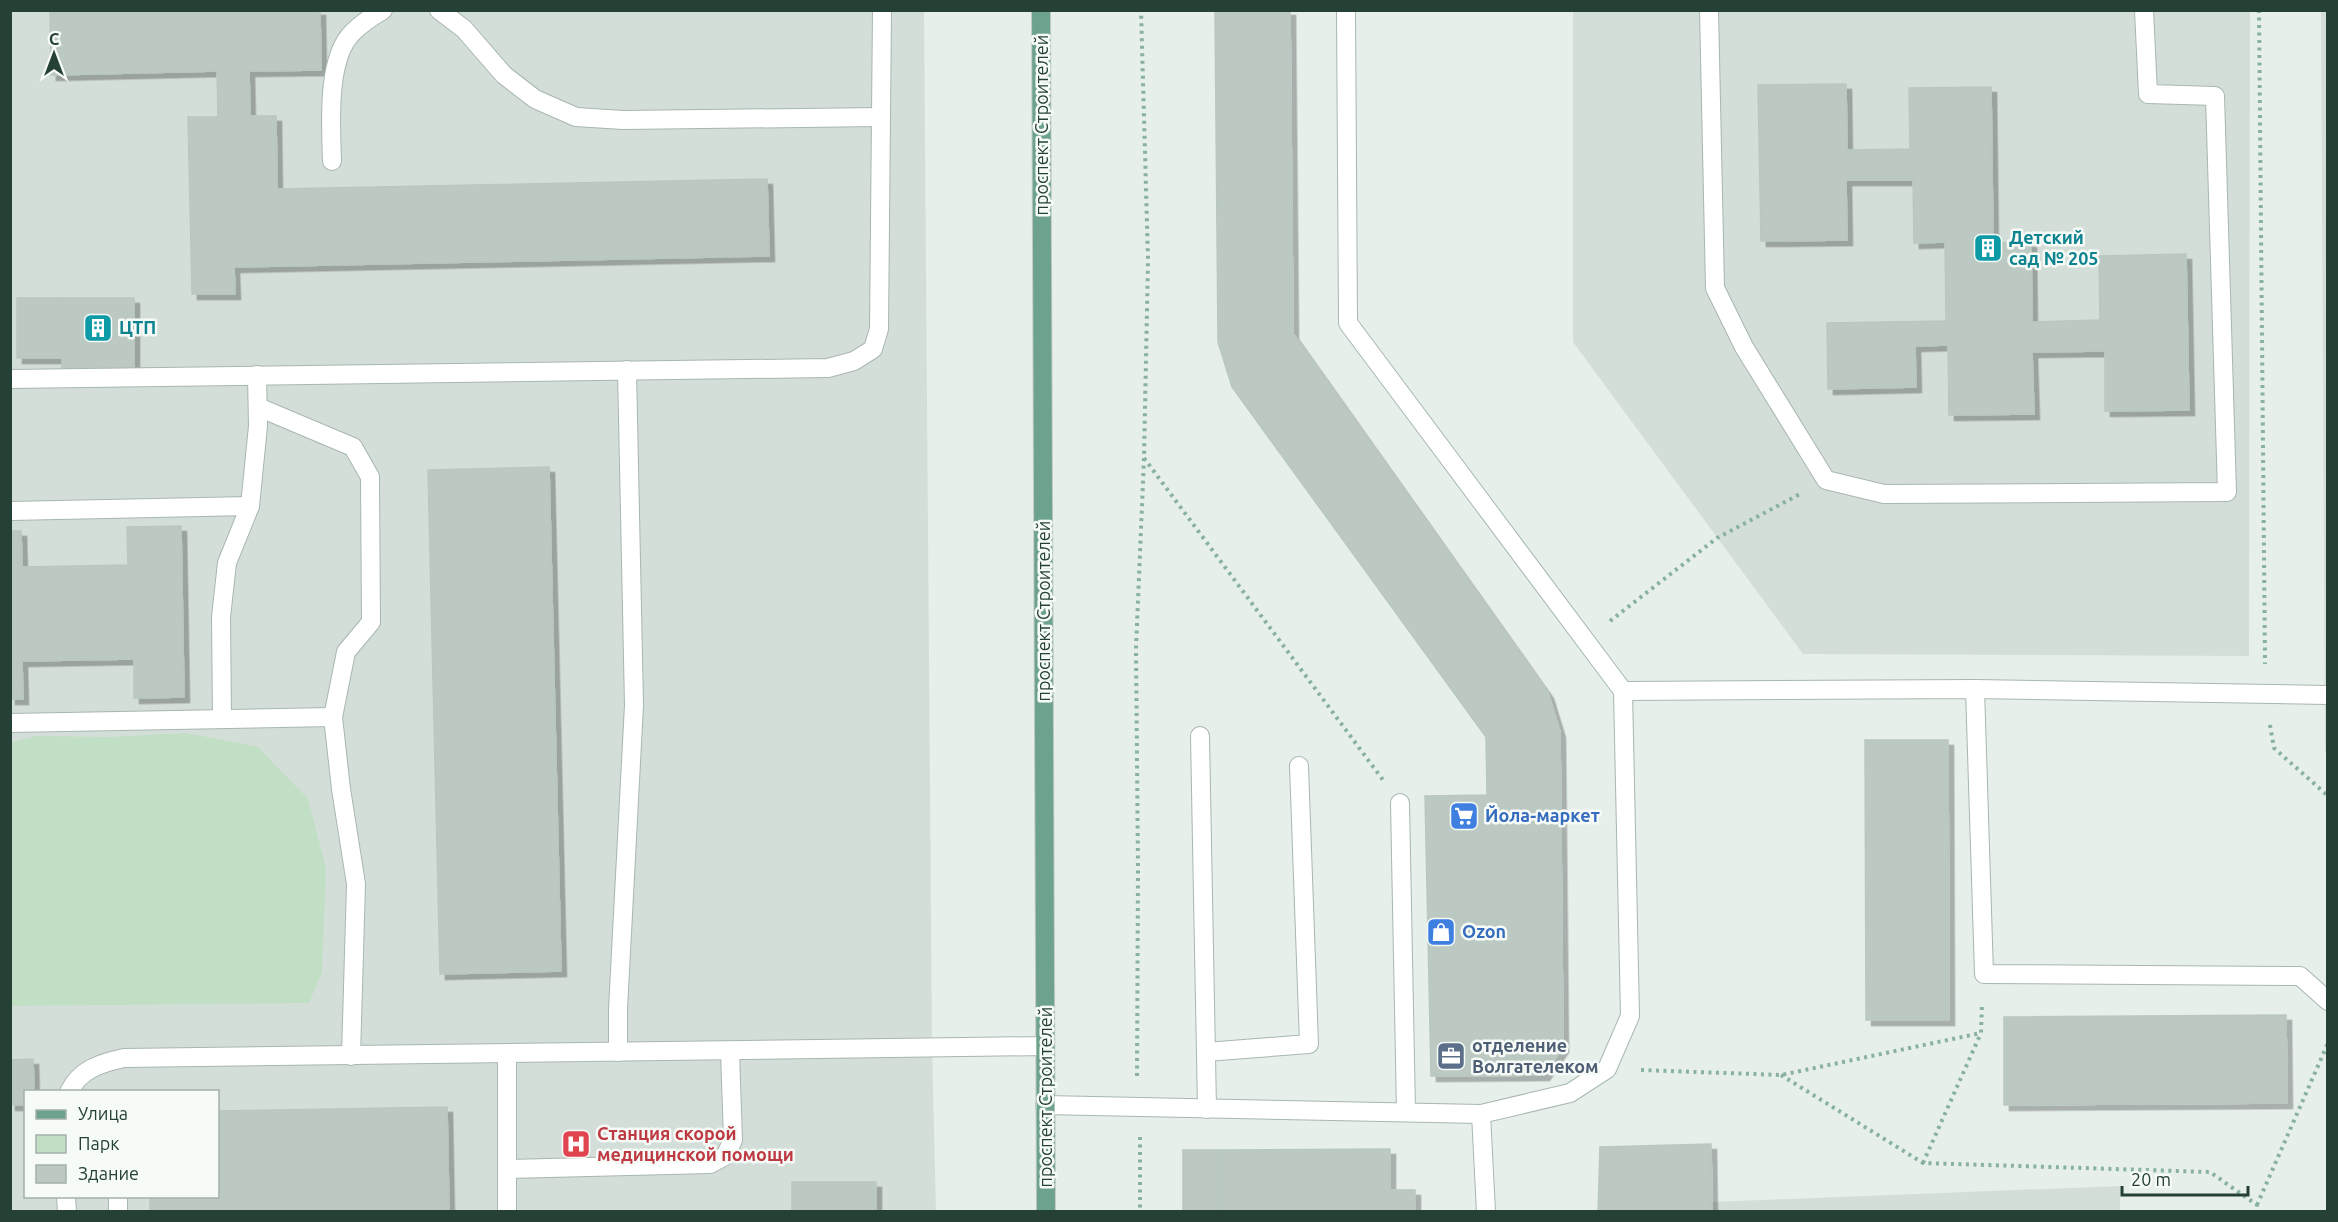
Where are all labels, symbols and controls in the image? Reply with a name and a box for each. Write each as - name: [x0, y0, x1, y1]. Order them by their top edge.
- north arrow: [24, 24, 84, 84]
- text: С: [49, 30, 59, 48]
- street label: проспект Строителей: [1031, 35, 1051, 215]
- place label: Детский сад № 205: [2009, 227, 2098, 268]
- building icon: Детский сад № 205: [1972, 232, 2004, 264]
- building icon: ЦТП: [82, 312, 114, 344]
- place label: ЦТП: [119, 317, 156, 337]
- street label: проспект Строителей: [1033, 521, 1053, 701]
- supermarket icon: Йола-маркет: [1448, 800, 1480, 832]
- place label: Йола-маркет: [1485, 805, 1600, 825]
- shop icon: Ozon: [1425, 916, 1457, 948]
- place label: Ozon: [1462, 921, 1506, 941]
- street label: проспект Строителей: [1035, 1007, 1055, 1187]
- place label: отделение Волгателеком: [1472, 1035, 1599, 1076]
- office icon: отделение Волгателеком: [1435, 1040, 1467, 1072]
- legend: [24, 1090, 219, 1198]
- text: Улица: [78, 1103, 128, 1123]
- place label: Станция скорой медицинской помощи: [597, 1123, 794, 1164]
- hospital icon: Станция скорой медицинской помощи: [560, 1128, 592, 1160]
- text: Парк: [78, 1133, 119, 1153]
- scale bar: [2122, 1159, 2248, 1197]
- text: Здание: [78, 1163, 139, 1183]
- text: 20 m: [2131, 1169, 2171, 1189]

